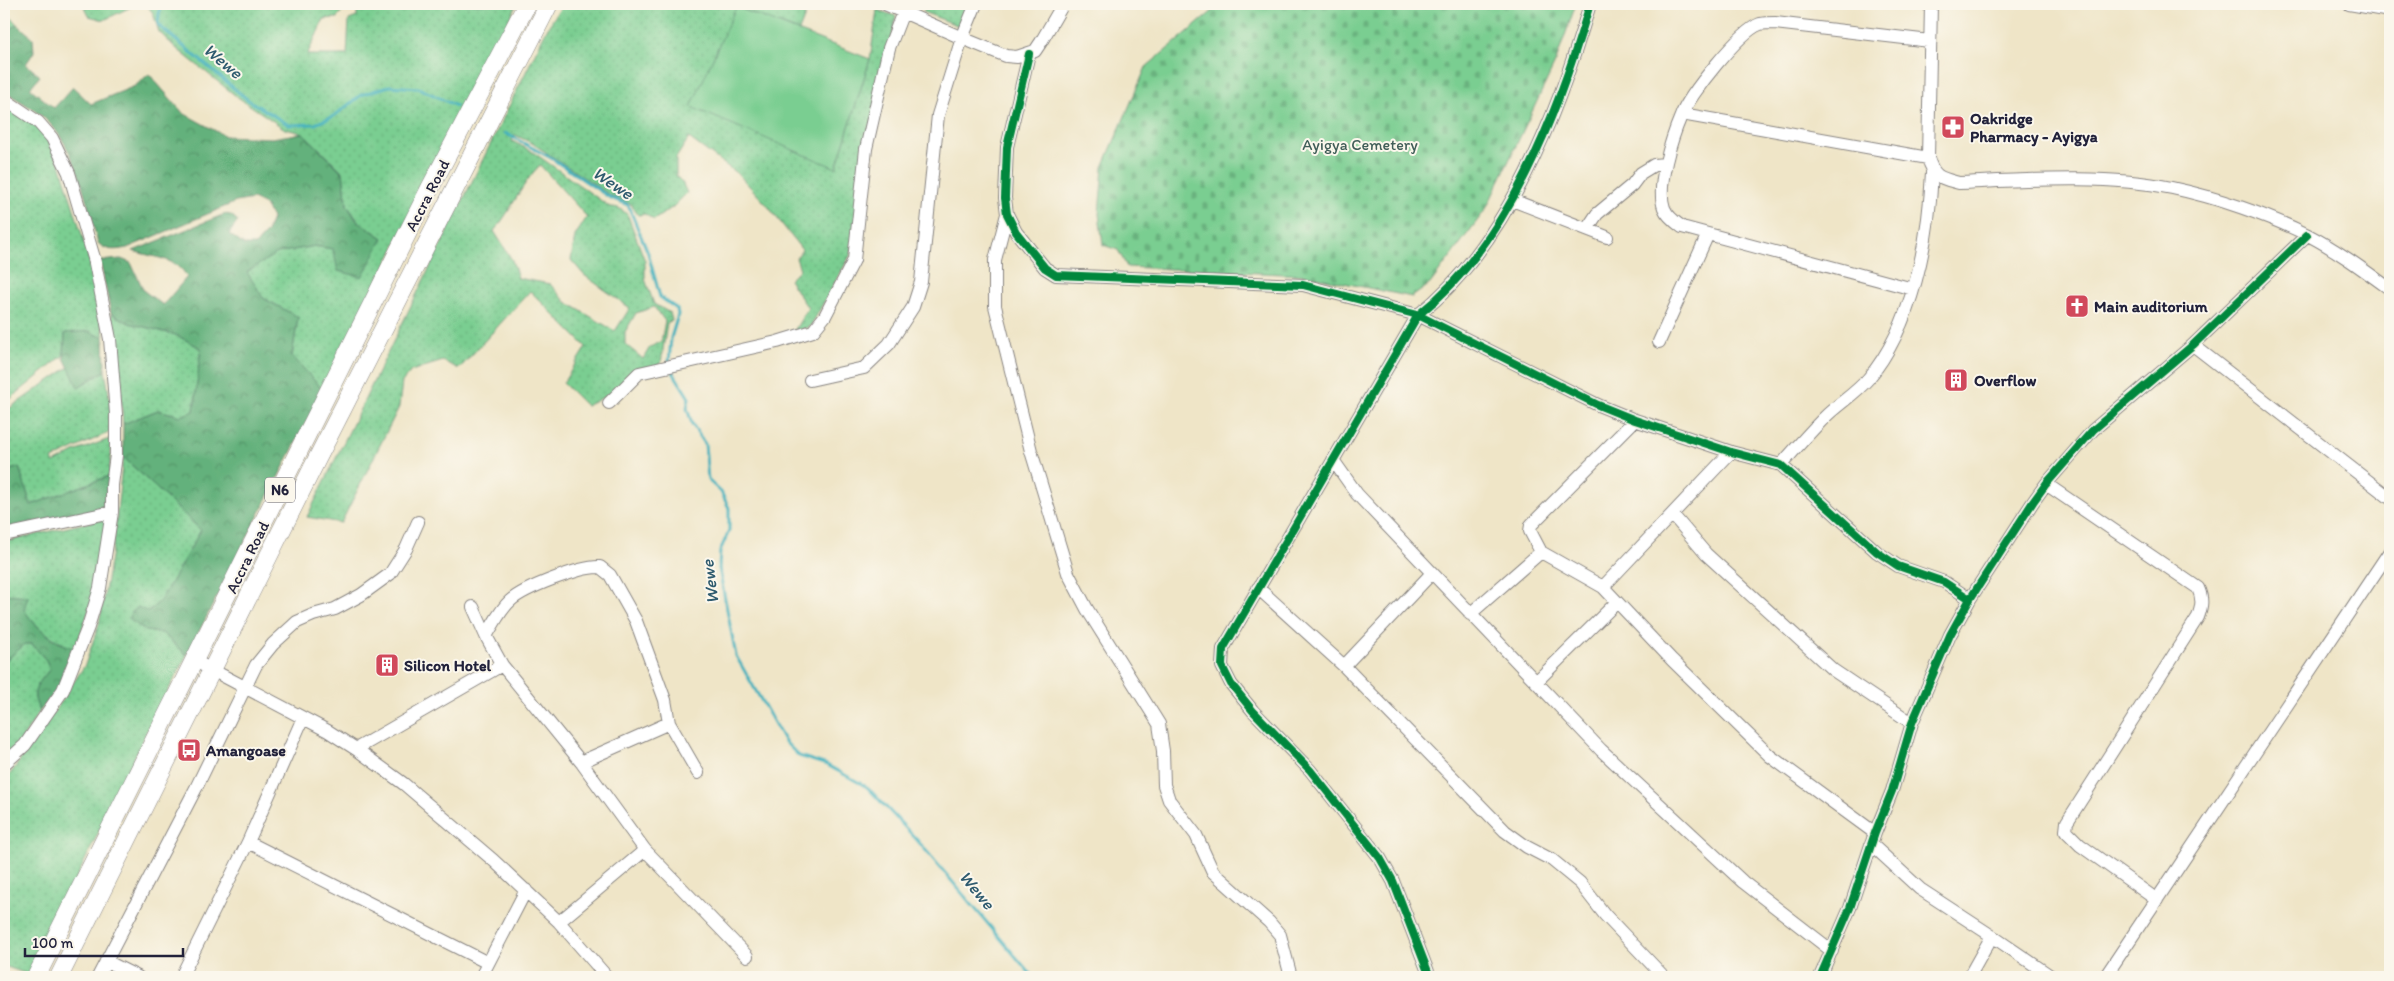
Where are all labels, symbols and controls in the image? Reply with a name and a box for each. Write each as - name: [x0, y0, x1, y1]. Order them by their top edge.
- water label: Wewe: [199, 38, 248, 85]
- place label: Oakridge Pharmacy - Ayigya: [1970, 109, 2098, 147]
- pharmacy icon: Oakridge Pharmacy - Ayigya: [1940, 114, 1966, 140]
- park label: Ayigya Cemetery: [1302, 135, 1418, 154]
- street label: Accra Road: [401, 156, 454, 234]
- water label: Wewe: [589, 162, 639, 205]
- church icon: Main auditorium: [2064, 293, 2090, 319]
- place label: Main auditorium: [2094, 297, 2208, 316]
- building icon: Overflow: [1943, 367, 1969, 393]
- place label: Overflow: [1974, 371, 2036, 390]
- road number: N6: [265, 478, 295, 502]
- street label: Accra Road: [222, 518, 273, 597]
- water label: Wewe: [696, 557, 724, 605]
- building icon: Silicon Hotel: [374, 652, 400, 678]
- place label: Silicon Hotel: [404, 656, 492, 675]
- bus stop icon: Amangoase: [176, 737, 202, 763]
- place label: Amangoase: [205, 741, 286, 761]
- water label: Wewe: [954, 866, 1001, 915]
- scale bar: [25, 926, 182, 958]
- text: 100 m: [32, 934, 74, 952]

